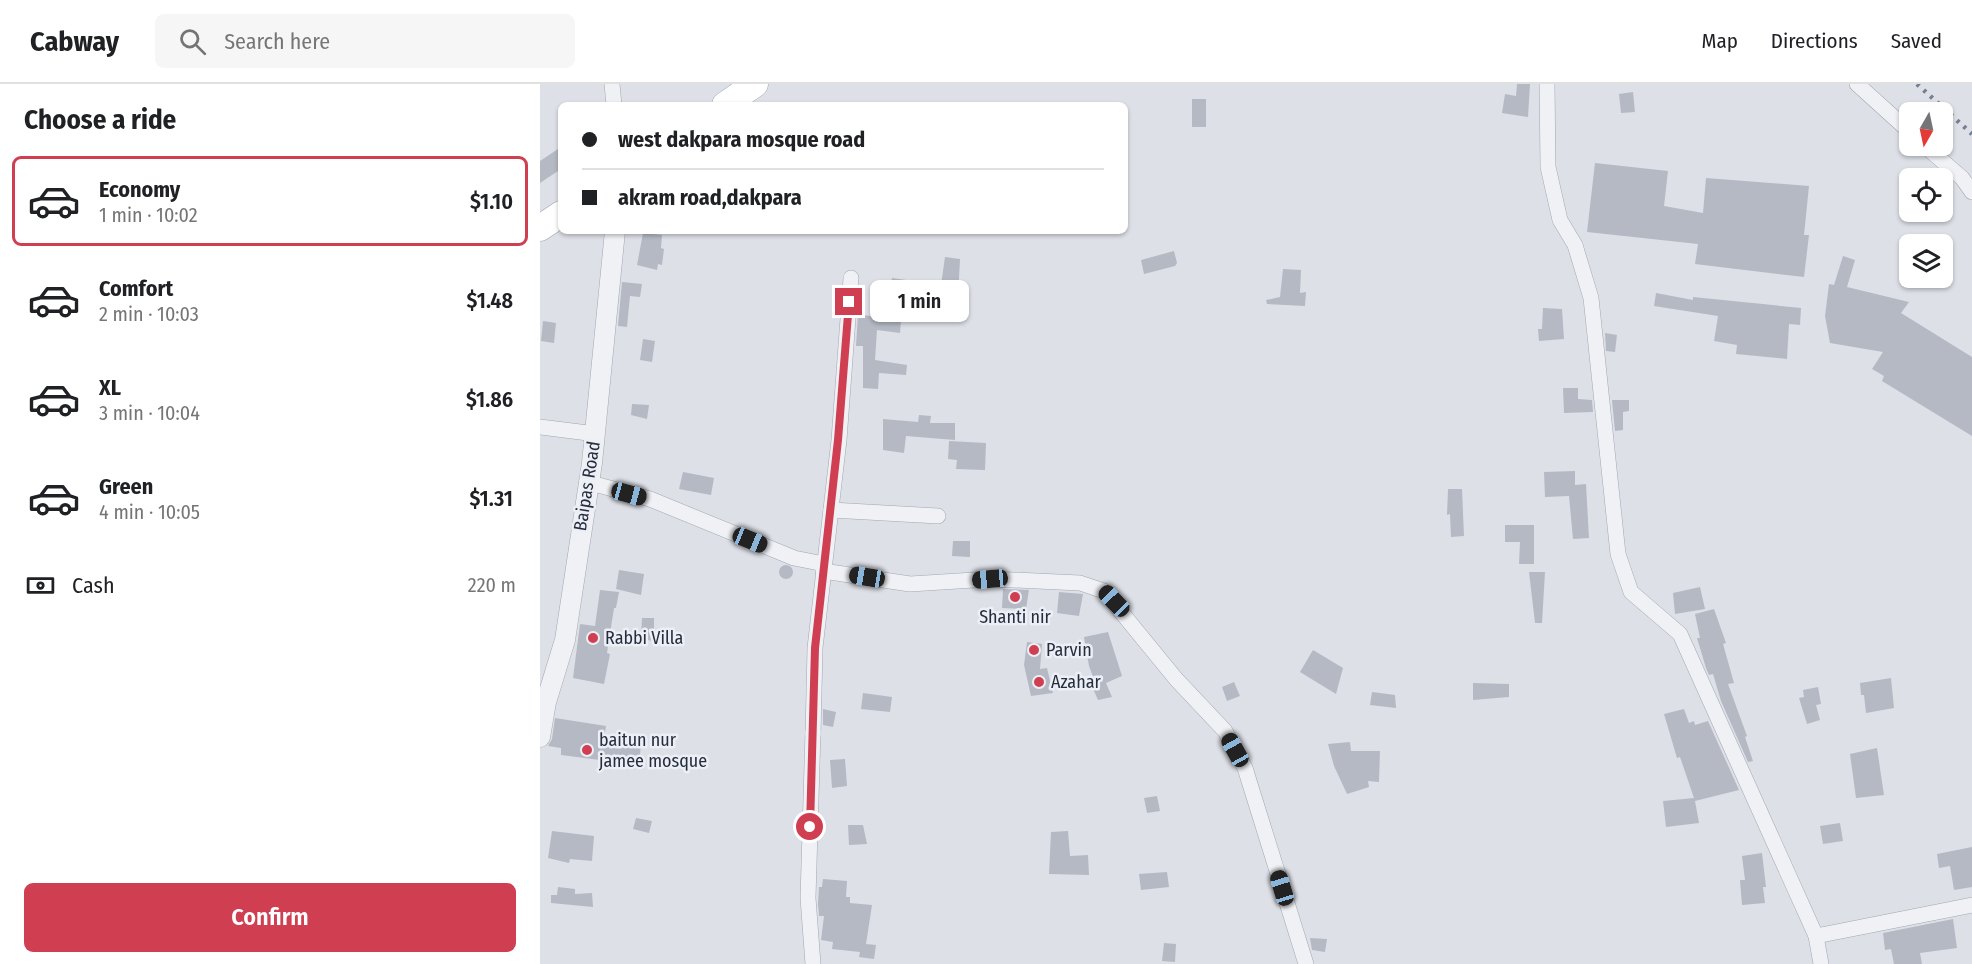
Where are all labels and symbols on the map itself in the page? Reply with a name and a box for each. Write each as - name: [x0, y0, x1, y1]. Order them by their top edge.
- north arrow: [1899, 102, 1953, 156]
- callout: 1 min: [870, 281, 969, 323]
- route end: [835, 288, 862, 315]
- street label: Baipas Road: [569, 440, 605, 532]
- car: [609, 481, 649, 507]
- car: [730, 525, 770, 555]
- car: [848, 565, 886, 589]
- car: [971, 568, 1009, 590]
- car: [1095, 582, 1133, 620]
- marker: Shanti nir: [1008, 590, 1022, 604]
- place label: Shanti nir: [979, 606, 1052, 628]
- place label: Rabbi Villa: [605, 627, 683, 649]
- marker: Rabbi Villa: [586, 631, 600, 645]
- place label: Parvin: [1046, 639, 1092, 661]
- marker: Parvin: [1027, 643, 1041, 657]
- place label: Azahar: [1051, 671, 1101, 693]
- marker: Azahar: [1032, 675, 1046, 689]
- place label: baitun nur jamee mosque: [598, 729, 707, 772]
- car: [1218, 730, 1252, 770]
- marker: baitun nur jamee mosque: [580, 743, 594, 757]
- route start: [796, 813, 823, 840]
- car: [1268, 868, 1296, 908]

